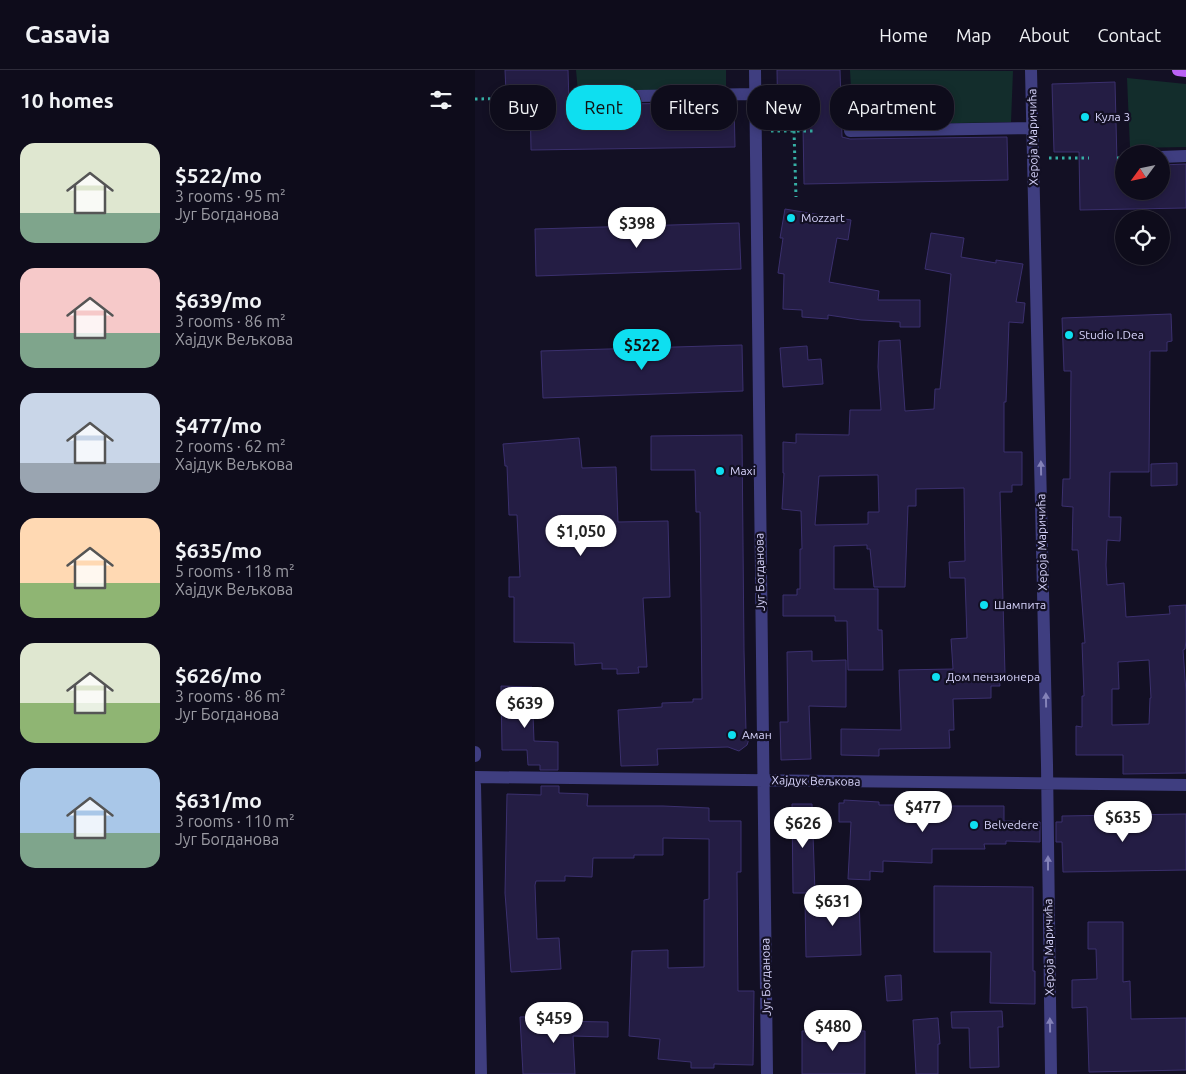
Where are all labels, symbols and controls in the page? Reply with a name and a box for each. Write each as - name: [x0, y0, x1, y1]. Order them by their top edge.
- text: Casavia: [25, 21, 110, 48]
- text: Home: [879, 25, 928, 45]
- text: Map: [956, 25, 991, 45]
- text: About: [1019, 25, 1069, 45]
- text: Contact: [1097, 25, 1161, 45]
- chip: Buy: [490, 85, 556, 130]
- chip: Rent: [566, 85, 641, 130]
- chip: Filters: [651, 85, 737, 130]
- chip: New: [747, 85, 820, 130]
- chip: Apartment: [830, 85, 954, 130]
- icon: filters: [427, 86, 455, 114]
- text: 10 homes: [20, 88, 114, 112]
- street label: Хероја Маричића: [1025, 88, 1040, 186]
- place label: Кула 3: [1095, 110, 1130, 123]
- marker: Кула 3: [1079, 111, 1091, 123]
- north arrow: [1115, 145, 1170, 200]
- map controls: [1115, 145, 1170, 265]
- icon: home: [60, 163, 120, 223]
- text: $522/mo: [175, 163, 262, 187]
- text: 3 rooms · 95 m²: [175, 187, 286, 205]
- text: Југ Богданова: [175, 205, 279, 223]
- pin: $398: [607, 206, 667, 249]
- button: locate: [1115, 210, 1170, 265]
- place label: Mozzart: [801, 211, 845, 224]
- marker: Mozzart: [785, 212, 797, 224]
- text: $398: [619, 214, 655, 232]
- icon: home: [60, 288, 120, 348]
- text: $639/mo: [175, 288, 262, 312]
- text: 3 rooms · 86 m²: [175, 312, 286, 330]
- pin: $522: [612, 328, 672, 371]
- place label: Studio I.Dea: [1079, 328, 1144, 341]
- marker: Studio I.Dea: [1063, 329, 1075, 341]
- text: Хајдук Вељкова: [175, 330, 293, 348]
- text: $522: [624, 336, 660, 354]
- icon: home: [60, 413, 120, 473]
- text: $477/mo: [175, 413, 262, 437]
- text: 2 rooms · 62 m²: [175, 437, 286, 455]
- text: Хајдук Вељкова: [175, 455, 293, 473]
- one-way arrow: [1037, 460, 1045, 476]
- place label: Maxi: [730, 464, 756, 477]
- marker: Maxi: [714, 465, 726, 477]
- street label: Хероја Маричића: [1034, 493, 1049, 591]
- pin: $1,050: [540, 514, 622, 557]
- text: $1,050: [556, 522, 606, 540]
- street label: Југ Богданова: [752, 533, 767, 611]
- icon: home: [60, 538, 120, 598]
- text: $635/mo: [175, 538, 262, 562]
- text: 5 rooms · 118 m²: [175, 562, 295, 580]
- text: Хајдук Вељкова: [175, 580, 293, 598]
- place label: Шампита: [994, 598, 1046, 611]
- marker: Шампита: [978, 599, 990, 611]
- icon: home: [60, 663, 120, 723]
- text: $626/mo: [175, 663, 262, 687]
- place label: Дом пензионера: [946, 670, 1040, 683]
- marker: Дом пензионера: [930, 671, 942, 683]
- pin: $639: [495, 686, 555, 729]
- text: 3 rooms · 86 m²: [175, 687, 286, 705]
- one-way arrow: [1042, 692, 1050, 708]
- text: $639: [507, 694, 543, 712]
- text: Југ Богданова: [175, 705, 279, 723]
- place label: Аман: [742, 728, 772, 741]
- marker: Аман: [726, 729, 738, 741]
- street label: Хајдук Вељкова: [772, 773, 860, 788]
- icon: home: [60, 788, 120, 848]
- text: $631/mo: [175, 788, 262, 812]
- pin: $477: [893, 790, 953, 833]
- text: $477: [905, 798, 941, 816]
- pin: $635: [1093, 800, 1153, 843]
- pin: $626: [773, 806, 833, 849]
- text: $635: [1105, 808, 1141, 826]
- text: 3 rooms · 110 m²: [175, 812, 295, 830]
- text: $626: [785, 814, 821, 832]
- place label: Belvedere: [984, 818, 1039, 831]
- marker: Belvedere: [968, 819, 980, 831]
- text: Југ Богданова: [175, 830, 279, 848]
- one-way arrow: [1044, 855, 1052, 871]
- pin: $631: [803, 884, 863, 927]
- text: $631: [815, 892, 851, 910]
- street label: Хероја Маричића: [1041, 898, 1056, 996]
- street label: Југ Богданова: [758, 938, 773, 1016]
- pin: $459: [524, 1002, 584, 1044]
- text: $459: [536, 1009, 572, 1027]
- pin: $480: [803, 1010, 863, 1052]
- text: $480: [815, 1017, 851, 1035]
- one-way arrow: [1046, 1017, 1054, 1033]

